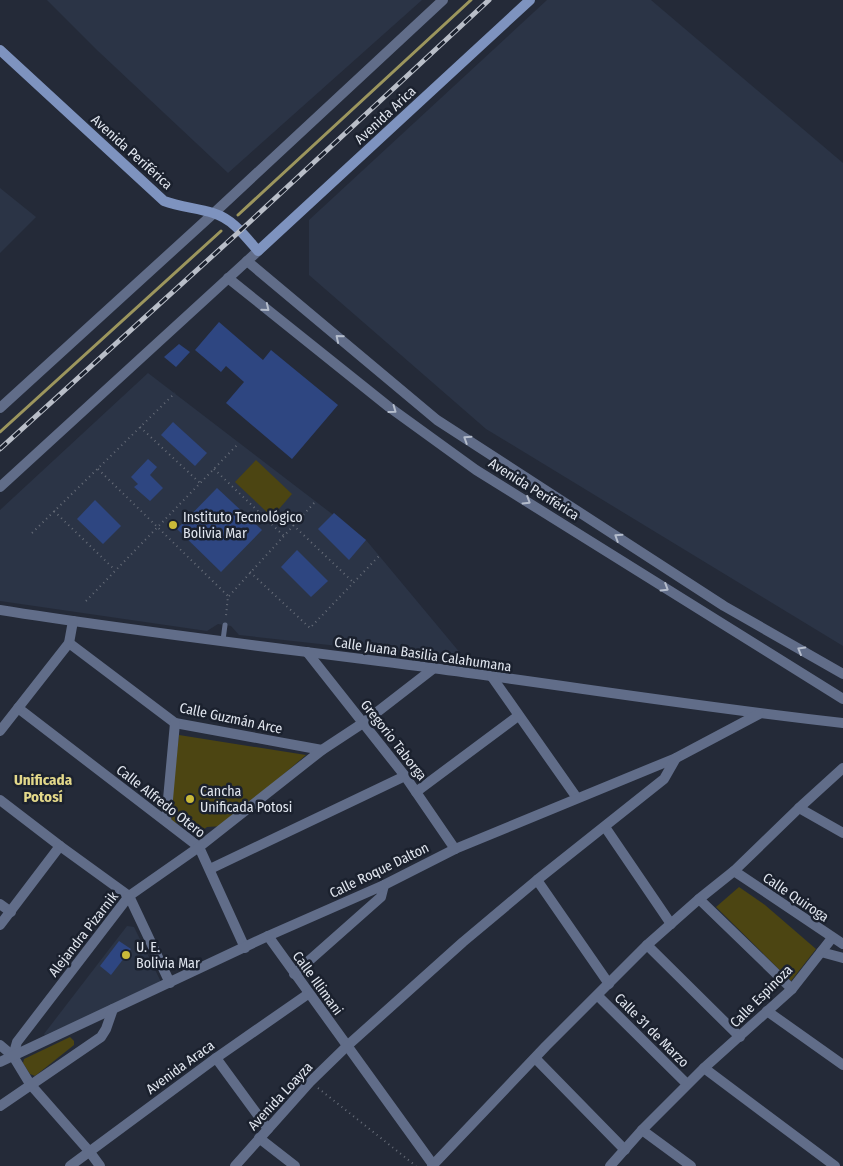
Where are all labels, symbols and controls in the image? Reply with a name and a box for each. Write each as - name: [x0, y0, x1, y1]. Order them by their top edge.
- street label: Avenida Arica: [351, 83, 420, 148]
- street label: Avenida Periférica: [88, 111, 176, 193]
- one-way arrow: [260, 303, 269, 311]
- one-way arrow: [336, 335, 345, 344]
- one-way arrow: [387, 404, 397, 413]
- one-way arrow: [463, 436, 472, 445]
- street label: Avenida Periférica: [485, 455, 582, 524]
- one-way arrow: [522, 495, 531, 505]
- place label: Instituto Tecnológico Bolivia Mar: [183, 509, 303, 542]
- marker: Instituto Tecnológico Bolivia Mar: [167, 519, 179, 531]
- one-way arrow: [614, 534, 623, 543]
- one-way arrow: [660, 581, 669, 591]
- street label: Calle Juana Basilia Calahumana: [333, 634, 513, 675]
- one-way arrow: [797, 646, 806, 656]
- street label: Gregorio Taborga: [357, 697, 430, 784]
- street label: Calle Guzmán Arce: [178, 699, 284, 738]
- street label: Calle Alfredo Otero: [113, 761, 209, 841]
- district label: Unificada Potosí: [14, 771, 73, 806]
- place label: Cancha Unificada Potosi: [200, 783, 292, 816]
- marker: Cancha Unificada Potosi: [184, 793, 196, 805]
- street label: Calle Roque Dalton: [327, 839, 432, 902]
- street label: Calle Quiroga: [760, 869, 832, 926]
- street label: Alejandra Pizarnik: [45, 888, 122, 980]
- place label: U. E. Bolivia Mar: [136, 939, 200, 972]
- street label: Calle Illimani: [289, 948, 346, 1018]
- marker: U. E. Bolivia Mar: [120, 949, 132, 961]
- street label: Calle Espinoza: [727, 961, 796, 1031]
- street label: Calle 31 de Marzo: [611, 990, 692, 1071]
- street label: Avenida Araca: [143, 1037, 218, 1098]
- street label: Avenida Loayza: [244, 1059, 316, 1134]

